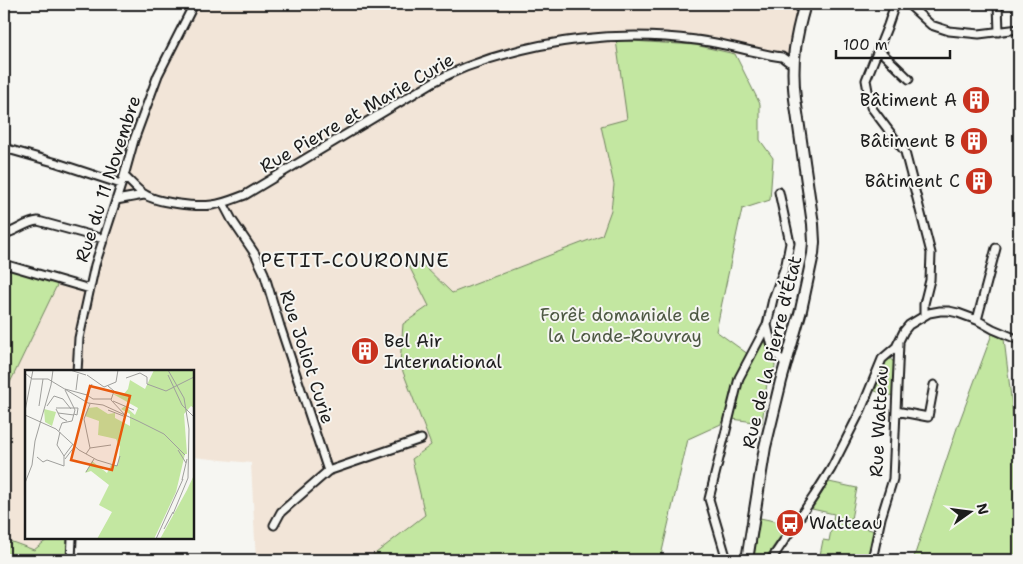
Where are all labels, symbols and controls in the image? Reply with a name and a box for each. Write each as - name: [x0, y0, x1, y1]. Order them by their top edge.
- scale bar: [836, 28, 949, 60]
- text: 100 m: [843, 35, 888, 55]
- street label: Rue Pierre et Marie Curie: [256, 48, 458, 178]
- building icon: Bâtiment A: [961, 85, 991, 115]
- place label: Bâtiment A: [860, 88, 957, 112]
- street label: Rue du 11 Novembre: [70, 93, 146, 265]
- building icon: Bâtiment B: [959, 126, 989, 156]
- place label: Bâtiment B: [860, 129, 955, 153]
- building icon: Bâtiment C: [964, 166, 994, 196]
- place label: Bâtiment C: [865, 169, 960, 193]
- district label: PETIT-COURONNE: [260, 247, 450, 273]
- street label: Rue de la Pierre d'État: [736, 253, 808, 451]
- street label: Rue Joliot Curie: [274, 287, 340, 427]
- park label: Forêt domaniale de la Londe-Rouvray: [540, 303, 710, 348]
- place label: Bel Air International: [384, 329, 503, 374]
- building icon: Bel Air International: [350, 336, 380, 366]
- street label: Rue Watteau: [864, 364, 894, 478]
- inset map: [25, 370, 194, 539]
- north arrow: [946, 486, 996, 536]
- text: N: [973, 501, 993, 516]
- bus stop icon: Watteau: [775, 508, 805, 538]
- place label: Watteau: [809, 511, 883, 535]

